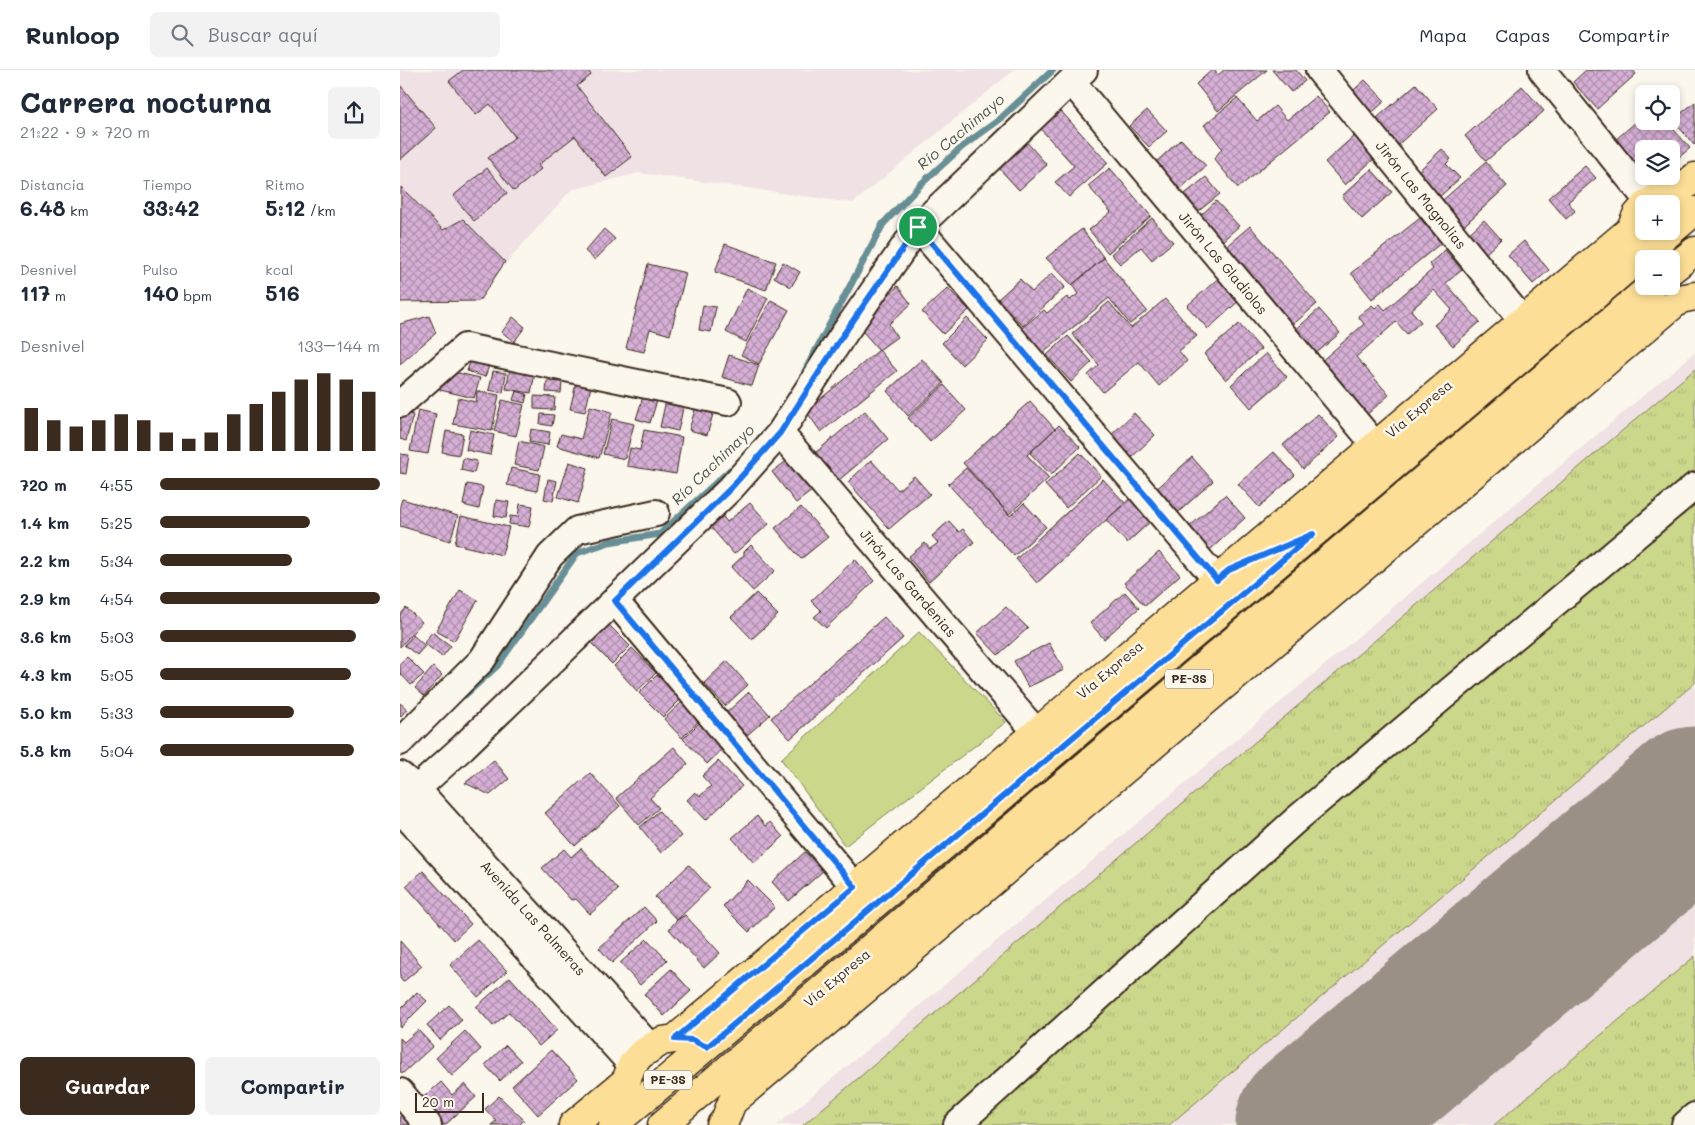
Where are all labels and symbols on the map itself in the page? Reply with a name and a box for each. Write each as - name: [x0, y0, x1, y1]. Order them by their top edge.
- water label: Río Cachimayo: [913, 89, 1008, 174]
- street label: Jirón Las Magnolias: [1372, 137, 1471, 253]
- pin: [897, 206, 939, 248]
- street label: Jirón Los Gladiolos: [1175, 207, 1272, 318]
- street label: Vía Expresa: [1381, 375, 1456, 442]
- water label: Río Cachimayo: [667, 420, 758, 509]
- street label: Jirón Las Gardenias: [856, 524, 961, 641]
- street label: Vía Expresa: [1072, 636, 1147, 703]
- road number: PE-3S: [1165, 670, 1213, 688]
- street label: Avenida Las Palmeras: [476, 856, 590, 979]
- street label: Vía Expresa: [799, 944, 874, 1011]
- road number: PE-3S: [644, 1070, 692, 1090]
- scale bar: [415, 1090, 484, 1113]

